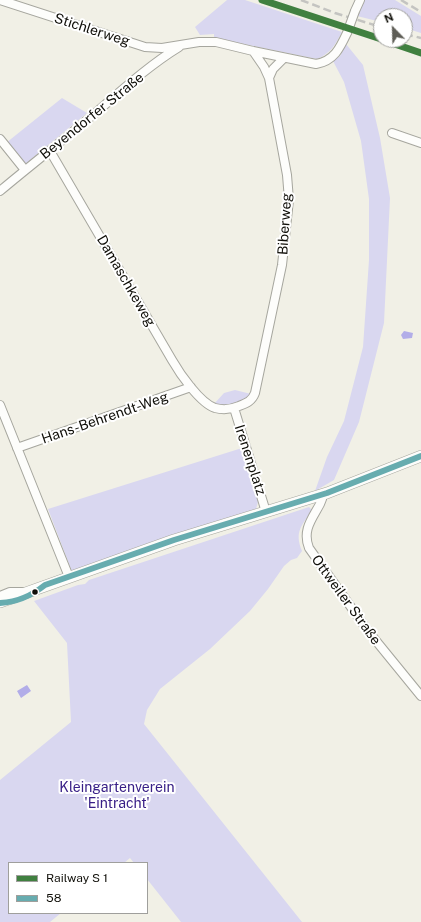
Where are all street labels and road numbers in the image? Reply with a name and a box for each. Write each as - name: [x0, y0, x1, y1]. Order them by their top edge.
- street label: Stichlerweg: [52, 10, 132, 50]
- street label: Beyendorfer Straße: [37, 69, 147, 163]
- street label: Biberweg: [274, 192, 296, 256]
- street label: Damaschkeweg: [93, 232, 159, 330]
- street label: Hans-Behrendt-Weg: [39, 388, 171, 448]
- street label: Irenenplatz: [231, 422, 269, 498]
- street label: Ottweiler Straße: [308, 552, 384, 648]

